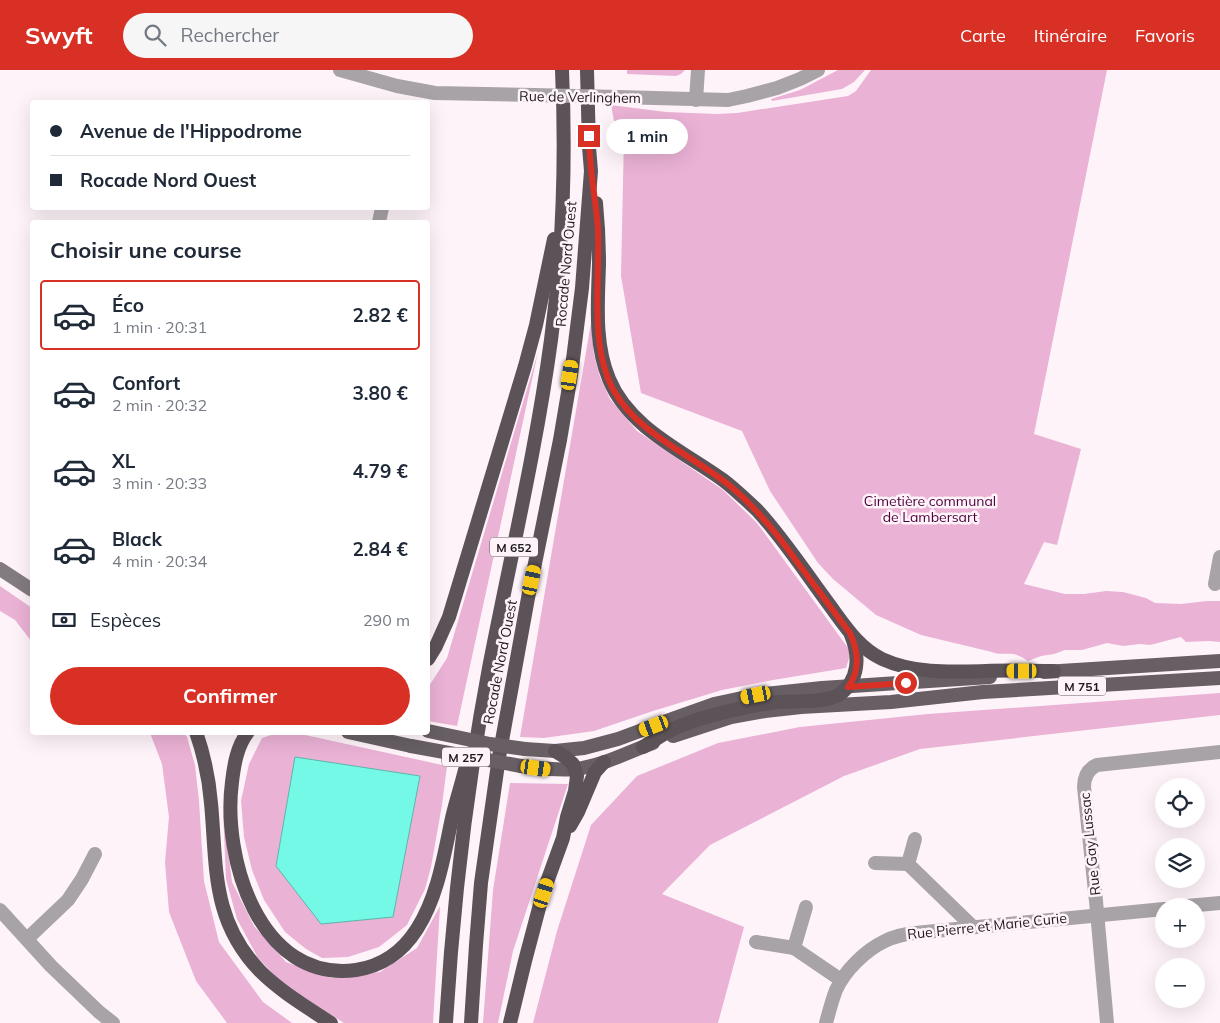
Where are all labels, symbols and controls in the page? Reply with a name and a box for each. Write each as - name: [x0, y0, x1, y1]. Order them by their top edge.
- search box: [123, 13, 473, 58]
- text: Swyft: [25, 20, 93, 50]
- icon: search: [141, 21, 169, 49]
- text: Rechercher: [181, 23, 279, 47]
- text: Carte: [960, 24, 1006, 47]
- text: Itinéraire: [1034, 24, 1107, 47]
- text: Favoris: [1135, 24, 1195, 47]
- street label: Rue de Verlinghem: [519, 87, 641, 107]
- callout: 1 min: [606, 118, 689, 154]
- text: Avenue de l'Hippodrome: [80, 119, 302, 143]
- route end: [578, 125, 600, 147]
- text: 1 min: [626, 126, 668, 146]
- text: Rocade Nord Ouest: [80, 168, 256, 192]
- street label: Rocade Nord Ouest: [552, 200, 580, 328]
- text: Choisir une course: [50, 236, 242, 264]
- icon: car: [52, 293, 97, 338]
- text: Éco: [112, 293, 144, 317]
- text: 2.82 €: [352, 303, 408, 327]
- text: 1 min · 20:31: [112, 317, 207, 337]
- car: [560, 359, 579, 391]
- icon: car: [52, 371, 97, 416]
- text: Confort: [112, 371, 180, 395]
- text: 3.80 €: [352, 381, 408, 405]
- text: 2 min · 20:32: [112, 395, 207, 415]
- icon: car: [52, 449, 97, 494]
- text: XL: [112, 449, 135, 473]
- text: 4.79 €: [352, 459, 408, 483]
- text: 3 min · 20:33: [112, 473, 207, 493]
- park label: Cimetière communal de Lambersart: [864, 492, 996, 526]
- icon: car: [52, 527, 97, 572]
- text: Black: [112, 527, 162, 551]
- text: 2.84 €: [352, 537, 408, 561]
- road number: M 652: [490, 538, 538, 557]
- text: 4 min · 20:34: [112, 551, 207, 571]
- car: [521, 564, 542, 596]
- street label: Rocade Nord Ouest: [479, 598, 521, 726]
- icon: cash: [50, 606, 78, 634]
- text: Espèces: [90, 608, 161, 632]
- text: 290 m: [363, 610, 410, 630]
- car: [1007, 664, 1037, 679]
- button: Confirmer: [50, 667, 410, 725]
- route start: [895, 672, 917, 694]
- road number: M 751: [1058, 676, 1106, 696]
- car: [739, 685, 772, 705]
- car: [637, 714, 670, 738]
- road number: M 257: [442, 748, 490, 766]
- car: [520, 758, 551, 778]
- map controls: [1155, 778, 1205, 1008]
- button: locate: [1155, 778, 1205, 828]
- street label: Rue Gay Lussac: [1076, 792, 1104, 896]
- button: layers: [1155, 838, 1205, 888]
- car: [532, 876, 555, 910]
- button: +: [1155, 898, 1205, 948]
- street label: Rue Pierre et Marie Curie: [906, 909, 1068, 943]
- button: −: [1155, 958, 1205, 1008]

